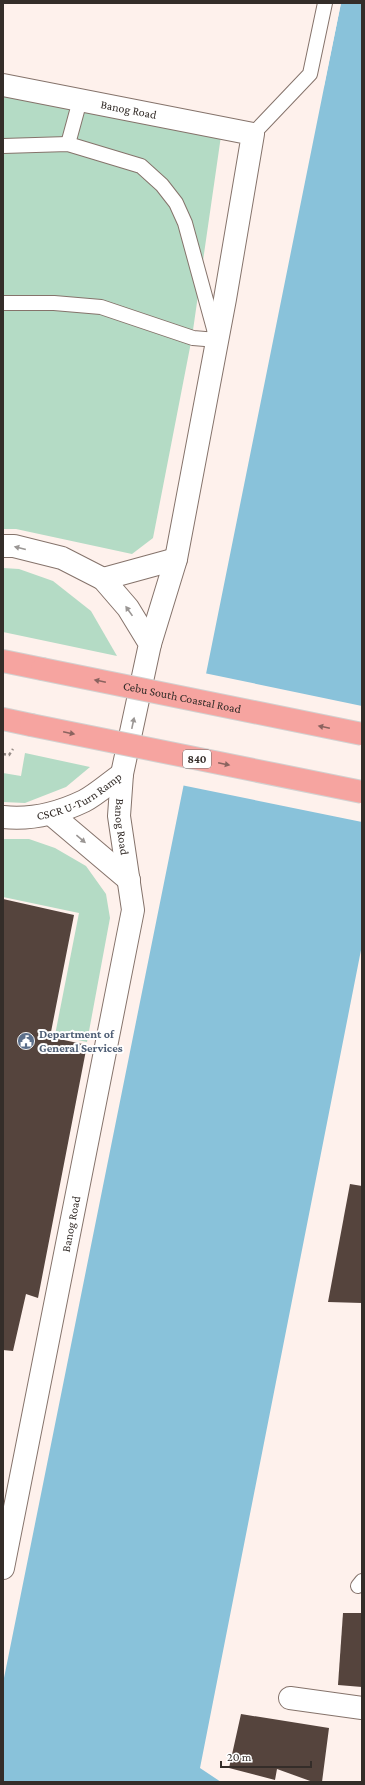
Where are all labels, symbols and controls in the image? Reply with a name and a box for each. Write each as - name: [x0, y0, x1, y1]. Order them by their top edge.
- street label: Banog Road: [99, 97, 159, 122]
- one-way arrow: [14, 545, 26, 551]
- one-way arrow: [125, 606, 133, 616]
- one-way arrow: [94, 678, 107, 684]
- street label: Cebu South Coastal Road: [122, 679, 243, 716]
- one-way arrow: [131, 716, 137, 729]
- one-way arrow: [318, 723, 330, 729]
- one-way arrow: [63, 730, 76, 736]
- road number: 840: [183, 750, 211, 768]
- one-way arrow: [218, 762, 230, 768]
- street label: CSCR U-Turn Ramp: [35, 770, 124, 823]
- street label: Banog Road: [112, 798, 132, 857]
- one-way arrow: [76, 834, 86, 843]
- place label: Department of General Services: [39, 1027, 123, 1055]
- public building icon: Department of General Services: [16, 1031, 36, 1051]
- street label: Banog Road: [59, 1194, 83, 1253]
- scale bar: [221, 1743, 311, 1769]
- text: 20 m: [227, 1750, 252, 1764]

